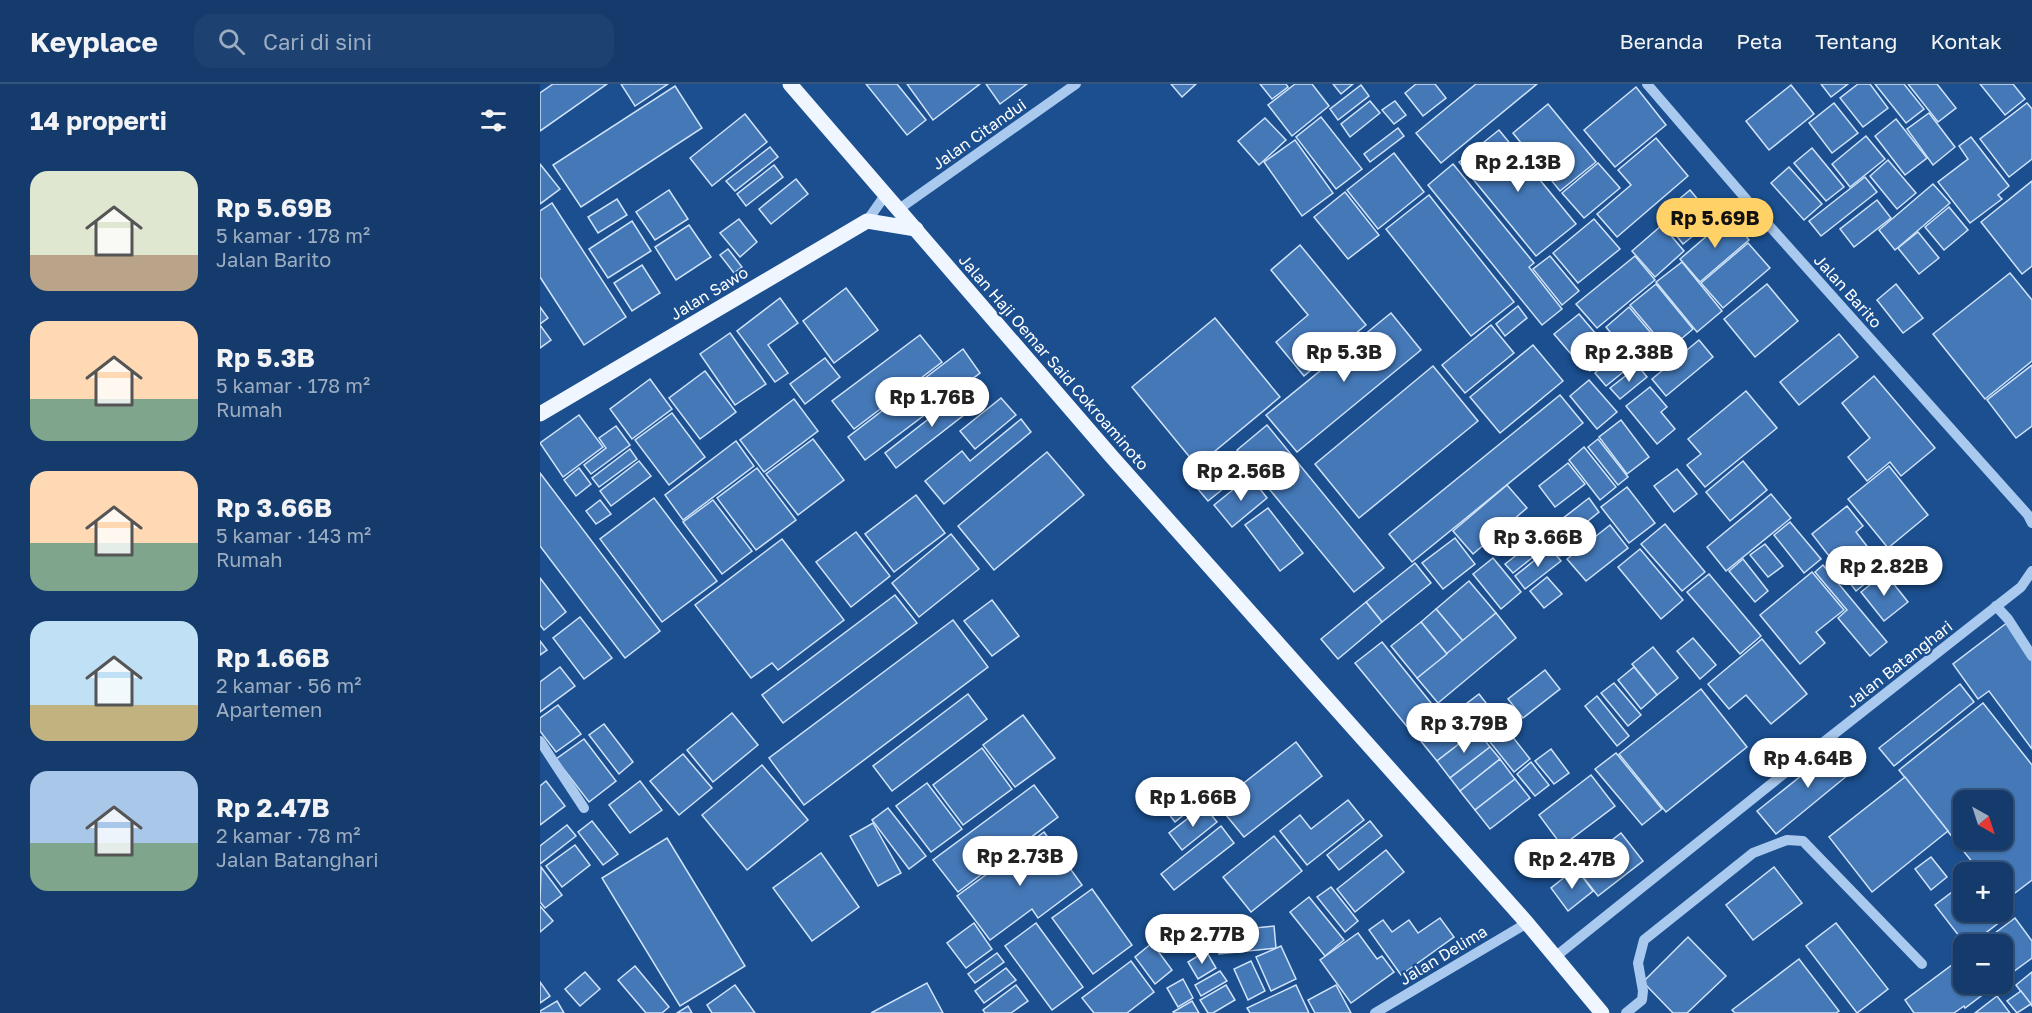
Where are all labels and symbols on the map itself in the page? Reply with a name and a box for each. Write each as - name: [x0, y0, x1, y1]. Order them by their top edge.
- street label: Jalan Citandui: [928, 94, 1030, 174]
- pin: Rp 2.13B: [1456, 142, 1580, 193]
- pin: Rp 5.69B: [1653, 198, 1777, 249]
- street label: Jalan Haji Oemar Said Cokroaminoto: [955, 250, 1153, 474]
- street label: Jalan Barito: [1810, 250, 1886, 332]
- street label: Jalan Sawo: [666, 262, 752, 324]
- pin: Rp 5.3B: [1289, 332, 1399, 383]
- pin: Rp 2.38B: [1567, 332, 1691, 383]
- pin: Rp 1.76B: [870, 377, 994, 428]
- pin: Rp 2.56B: [1179, 451, 1303, 502]
- pin: Rp 3.66B: [1476, 517, 1600, 568]
- pin: Rp 2.82B: [1822, 546, 1946, 597]
- street label: Jalan Batanghari: [1842, 616, 1956, 712]
- pin: Rp 3.79B: [1402, 703, 1526, 754]
- pin: Rp 4.64B: [1746, 738, 1870, 789]
- pin: Rp 1.66B: [1131, 777, 1255, 828]
- north arrow: [1953, 790, 2013, 850]
- pin: Rp 2.73B: [958, 836, 1082, 887]
- pin: Rp 2.47B: [1510, 839, 1634, 890]
- pin: Rp 2.77B: [1140, 914, 1264, 965]
- street label: Jalan Delima: [1395, 921, 1491, 989]

